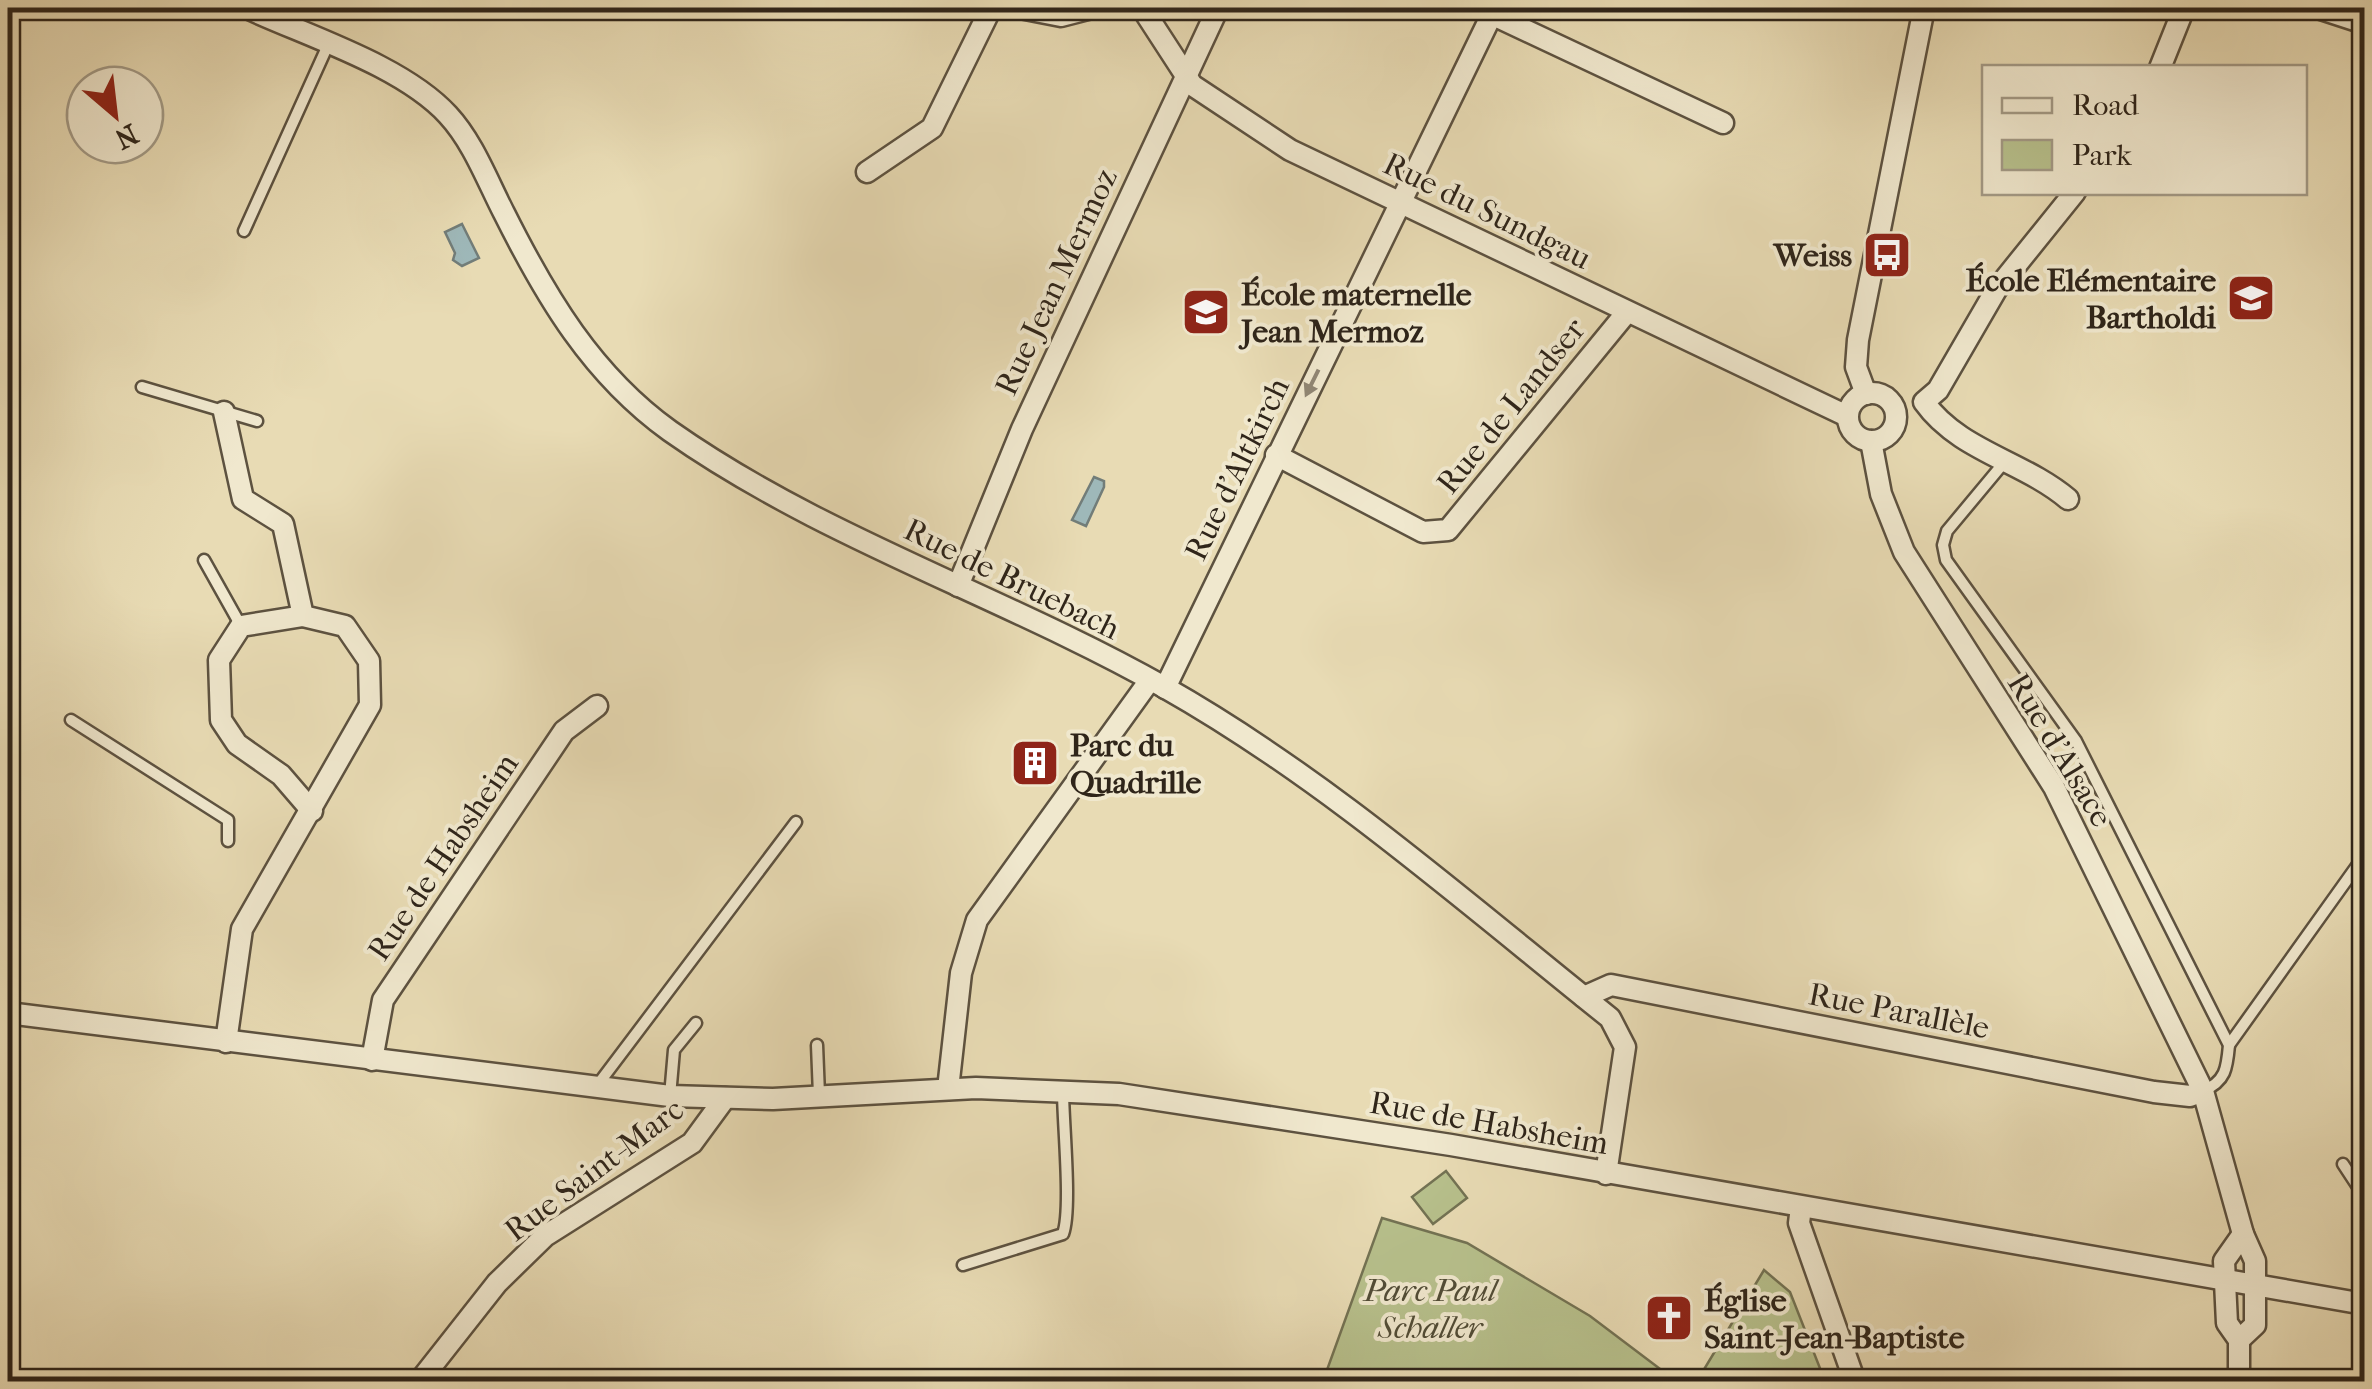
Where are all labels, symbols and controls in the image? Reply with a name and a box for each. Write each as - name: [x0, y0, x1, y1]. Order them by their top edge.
- north arrow: [65, 65, 165, 165]
- legend: [1982, 65, 2307, 195]
- text: Road: [2072, 88, 2139, 123]
- text: N: [109, 117, 144, 157]
- text: Park: [2072, 138, 2132, 173]
- street label: Rue du Sundgau: [1377, 145, 1597, 277]
- street label: Rue Jean Mermoz: [987, 163, 1125, 401]
- bus stop icon: Weiss: [1861, 229, 1913, 281]
- place label: Weiss: [1772, 237, 1852, 274]
- place label: École Elémentaire Bartholdi: [1966, 261, 2217, 336]
- school or university icon: École Elémentaire Bartholdi: [2225, 272, 2277, 324]
- place label: École maternelle Jean Mermoz: [1238, 275, 1472, 350]
- school or university icon: École maternelle Jean Mermoz: [1180, 286, 1232, 338]
- street label: Rue de Landser: [1429, 311, 1593, 501]
- one-way arrow: [1303, 369, 1320, 398]
- street label: Rue d'Altkirch: [1177, 372, 1297, 566]
- street label: Rue de Bruebach: [898, 511, 1126, 647]
- street label: Rue d'Alsace: [2000, 667, 2120, 834]
- place label: Parc du Quadrille: [1070, 727, 1202, 801]
- building icon: Parc du Quadrille: [1009, 737, 1061, 789]
- street label: Rue de Habsheim: [360, 746, 526, 968]
- street label: Rue Parallèle: [1806, 975, 1993, 1047]
- street label: Rue de Habsheim: [1367, 1084, 1612, 1162]
- street label: Rue Saint-Marc: [497, 1091, 691, 1249]
- park label: Parc Paul Schaller: [1362, 1272, 1500, 1346]
- place label: Église Saint-Jean-Baptiste: [1704, 1281, 1965, 1356]
- church icon: Église Saint-Jean-Baptiste: [1643, 1292, 1695, 1344]

